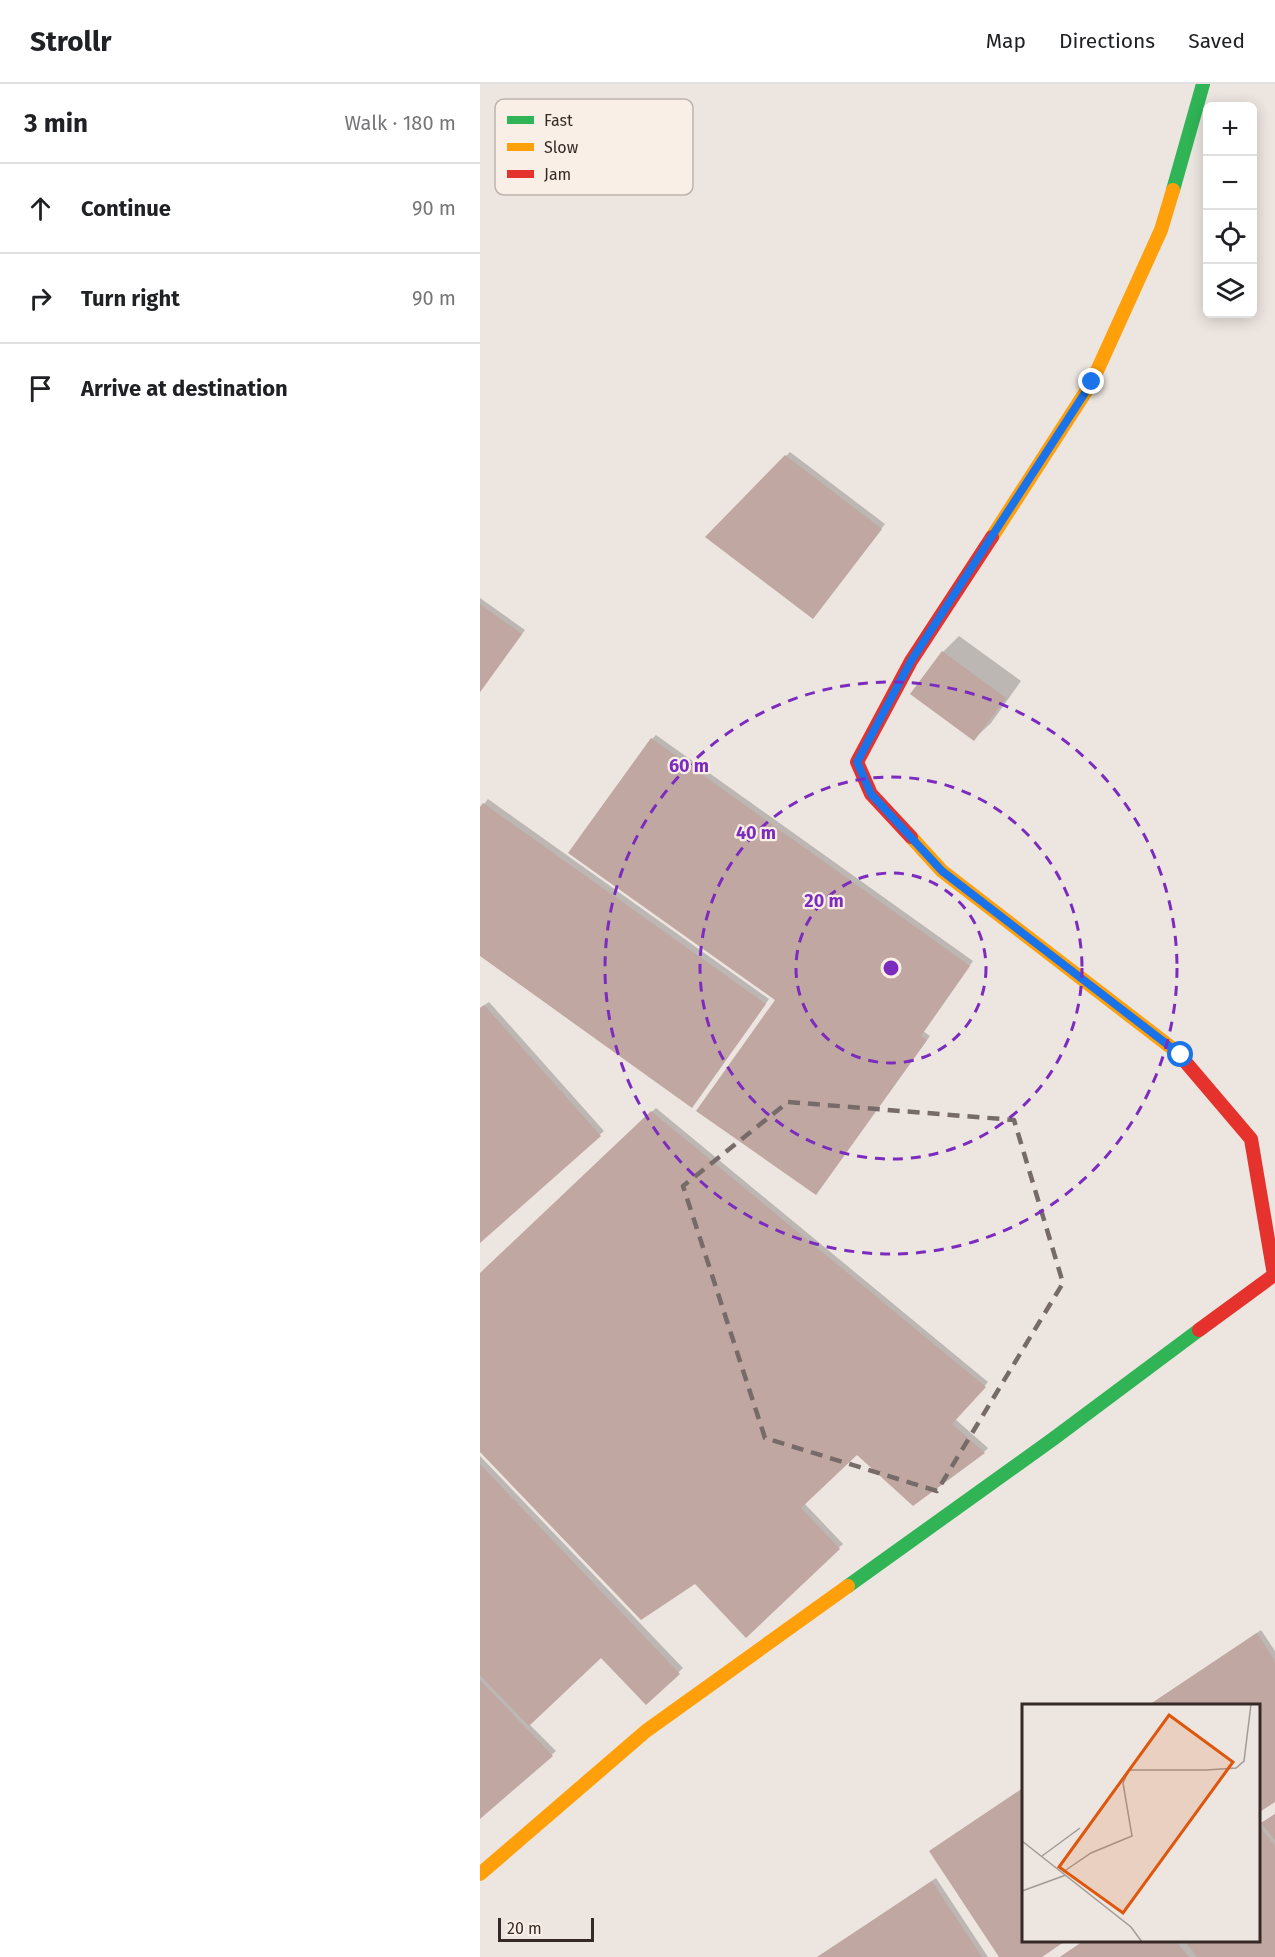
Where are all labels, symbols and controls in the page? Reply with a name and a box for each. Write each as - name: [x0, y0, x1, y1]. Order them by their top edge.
- text: Strollr: [30, 25, 111, 58]
- text: Map: [986, 28, 1026, 54]
- text: Directions: [1059, 28, 1155, 54]
- text: Saved: [1188, 28, 1245, 54]
- legend: [495, 99, 693, 195]
- map controls: [1203, 102, 1257, 318]
- button: +: [1203, 102, 1257, 156]
- text: 3 min: [24, 108, 88, 139]
- text: Walk · 180 m: [345, 111, 456, 135]
- text: Fast: [544, 111, 573, 130]
- text: Slow: [544, 138, 579, 157]
- button: −: [1203, 156, 1257, 210]
- text: Jam: [544, 165, 571, 184]
- icon: ahead: [24, 192, 57, 225]
- text: Continue: [81, 195, 171, 222]
- text: 90 m: [412, 196, 456, 220]
- button: locate: [1203, 210, 1257, 264]
- button: layers: [1203, 264, 1257, 318]
- icon: right: [24, 282, 57, 315]
- text: Turn right: [81, 285, 180, 312]
- text: 90 m: [412, 286, 456, 310]
- route end: [1078, 368, 1104, 394]
- icon: arrive: [24, 372, 57, 405]
- text: Arrive at destination: [81, 375, 288, 402]
- text: 60 m: [669, 755, 709, 777]
- text: 40 m: [736, 822, 776, 844]
- text: 20 m: [804, 890, 844, 912]
- centre of rings: [881, 958, 901, 978]
- route start: [1167, 1041, 1193, 1067]
- inset map: [1022, 1704, 1260, 1942]
- scale bar: [498, 1915, 594, 1942]
- text: 20 m: [507, 1919, 542, 1938]

